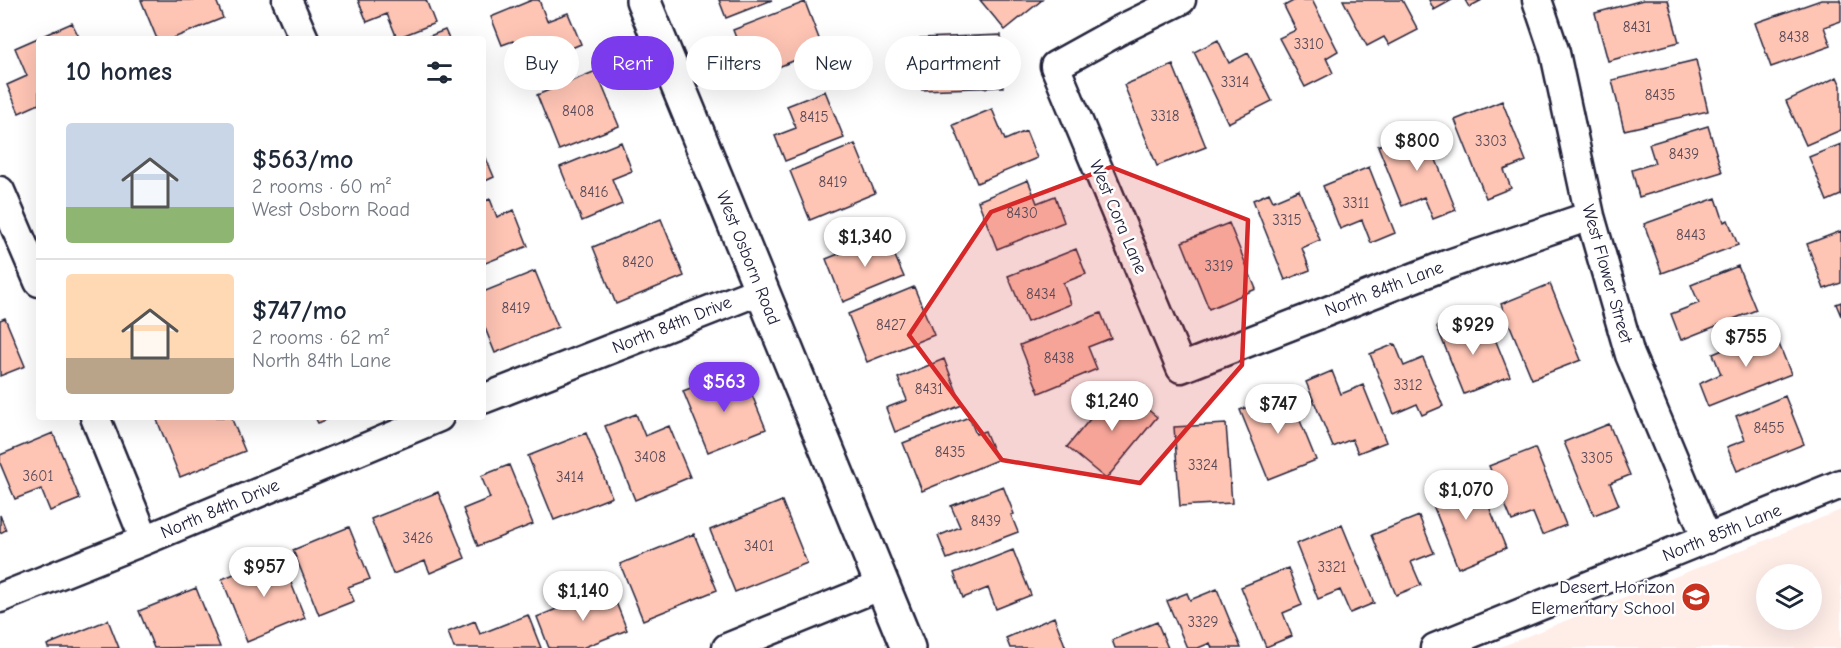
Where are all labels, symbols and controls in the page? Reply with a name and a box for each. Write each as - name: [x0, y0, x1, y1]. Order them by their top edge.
- house number: 8431: [1623, 18, 1651, 36]
- house number: 8438: [1779, 28, 1809, 46]
- house number: 3310: [1294, 35, 1324, 53]
- chip: Buy: [504, 36, 579, 90]
- chip: Rent: [591, 36, 674, 90]
- chip: Filters: [686, 36, 782, 90]
- chip: New: [794, 36, 873, 90]
- chip: Apartment: [885, 36, 1021, 90]
- icon: filters: [423, 56, 456, 89]
- text: 10 homes: [66, 57, 172, 87]
- house number: 3314: [1221, 73, 1249, 91]
- house number: 8435: [1645, 86, 1675, 104]
- house number: 8408: [562, 102, 594, 120]
- house number: 3318: [1151, 107, 1179, 125]
- house number: 8415: [799, 108, 829, 126]
- pin: $800: [1381, 121, 1453, 172]
- text: $800: [1394, 129, 1440, 152]
- house number: 3303: [1475, 132, 1507, 150]
- text: $563/mo: [252, 145, 353, 175]
- house number: 8439: [1669, 145, 1699, 163]
- icon: home: [114, 147, 186, 219]
- street label: West Cora Lane: [1085, 157, 1151, 277]
- house number: 8419: [819, 173, 847, 191]
- text: 2 rooms · 60 m²: [252, 175, 391, 198]
- house number: 8416: [579, 183, 609, 201]
- street label: West Osborn Road: [712, 188, 784, 328]
- house number: 3311: [1342, 194, 1370, 212]
- text: West Osborn Road: [252, 198, 410, 221]
- street label: West Flower Street: [1577, 202, 1637, 347]
- house number: 8430: [1006, 204, 1038, 222]
- house number: 3315: [1272, 211, 1302, 229]
- pin: $1,340: [816, 217, 914, 268]
- text: $1,340: [838, 225, 892, 248]
- house number: 8443: [1676, 226, 1706, 244]
- house number: 8420: [622, 253, 654, 271]
- house number: 3319: [1204, 257, 1234, 275]
- street label: North 84th Lane: [1322, 257, 1446, 321]
- house number: 8434: [1026, 285, 1056, 303]
- street label: North 84th Drive: [609, 292, 735, 358]
- text: $747/mo: [252, 296, 347, 326]
- icon: home: [114, 298, 186, 370]
- house number: 8419: [502, 299, 530, 317]
- pin: $929: [1437, 305, 1509, 356]
- text: $929: [1452, 313, 1494, 336]
- house number: 8427: [876, 316, 906, 334]
- pin: $755: [1710, 317, 1782, 368]
- text: $755: [1725, 325, 1767, 348]
- text: 2 rooms · 62 m²: [252, 326, 389, 349]
- text: North 84th Lane: [252, 349, 391, 372]
- house number: 8438: [1044, 349, 1074, 367]
- pin: $563: [688, 362, 760, 413]
- text: $563: [703, 370, 745, 393]
- house number: 3312: [1394, 376, 1422, 394]
- house number: 8431: [915, 380, 943, 398]
- pin: $1,240: [1063, 381, 1161, 432]
- pin: $747: [1242, 384, 1314, 435]
- text: $1,240: [1085, 389, 1139, 412]
- text: $747: [1259, 392, 1297, 415]
- house number: 8455: [1753, 419, 1785, 437]
- house number: 8435: [935, 443, 965, 461]
- house number: 3408: [634, 448, 666, 466]
- house number: 3305: [1581, 449, 1613, 467]
- house number: 3324: [1188, 456, 1218, 474]
- house number: 3601: [23, 467, 53, 485]
- house number: 3414: [556, 468, 584, 486]
- pin: $1,070: [1417, 470, 1515, 521]
- street label: North 84th Drive: [158, 475, 282, 543]
- text: $1,070: [1438, 478, 1494, 501]
- street label: North 85th Lane: [1660, 500, 1784, 566]
- house number: 8439: [971, 512, 1001, 530]
- house number: 3426: [403, 529, 433, 547]
- house number: 3401: [744, 537, 774, 555]
- pin: $957: [228, 547, 300, 598]
- text: $957: [243, 555, 285, 578]
- house number: 3321: [1318, 558, 1347, 576]
- map controls: [1756, 564, 1822, 630]
- button: layers: [1756, 564, 1822, 630]
- pin: $1,140: [534, 571, 632, 622]
- place label: Desert Horizon Elementary School: [1531, 577, 1675, 619]
- text: $1,140: [557, 579, 609, 602]
- school or university icon: Desert Horizon Elementary School: [1680, 581, 1712, 613]
- house number: 3329: [1188, 613, 1219, 631]

